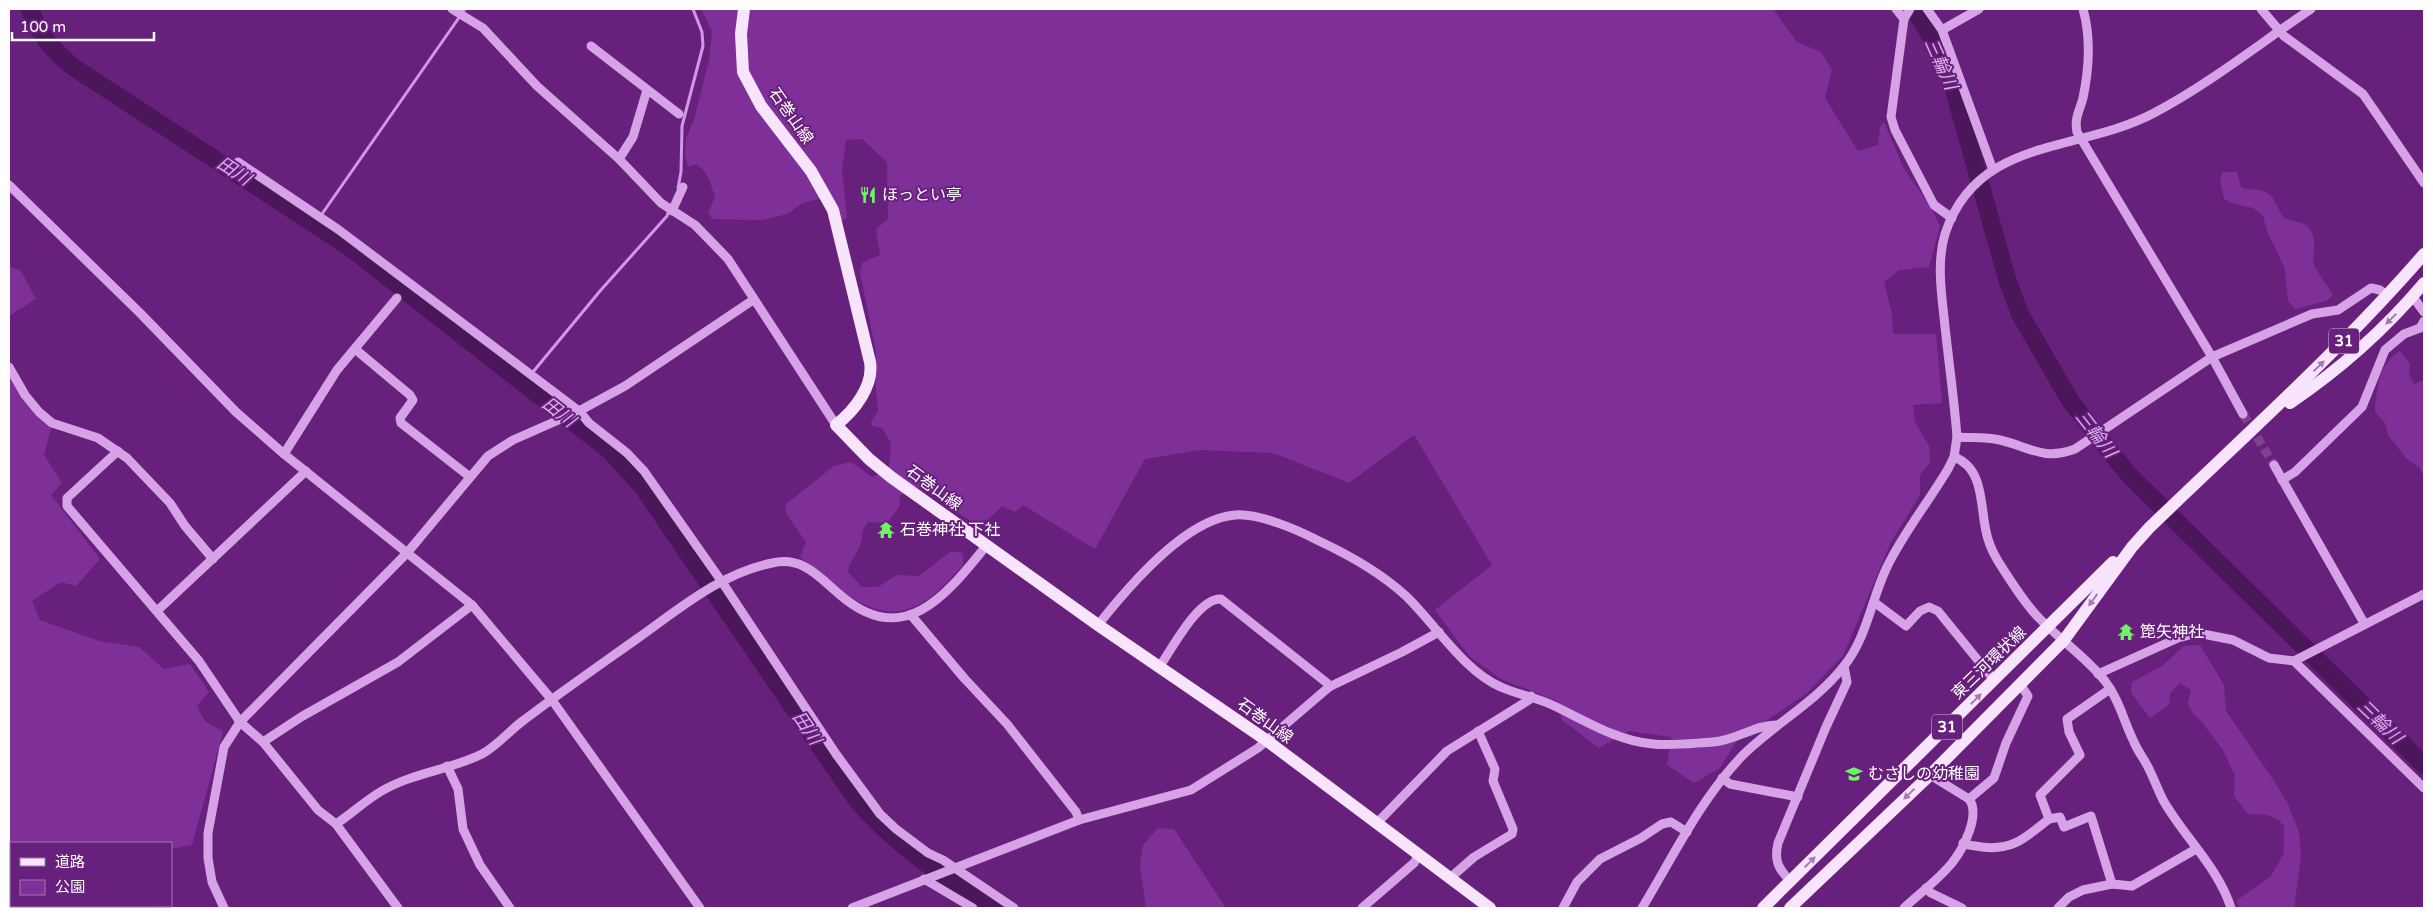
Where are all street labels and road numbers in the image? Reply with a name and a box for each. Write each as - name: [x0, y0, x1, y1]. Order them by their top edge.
- street label: 石巻山線: [764, 84, 818, 148]
- road number: 31: [2329, 328, 2359, 354]
- street label: 石巻山線: [902, 461, 966, 515]
- street label: 東三河環状線: [1948, 622, 2030, 704]
- street label: 石巻山線: [1233, 694, 1297, 748]
- road number: 31: [1932, 714, 1962, 740]

